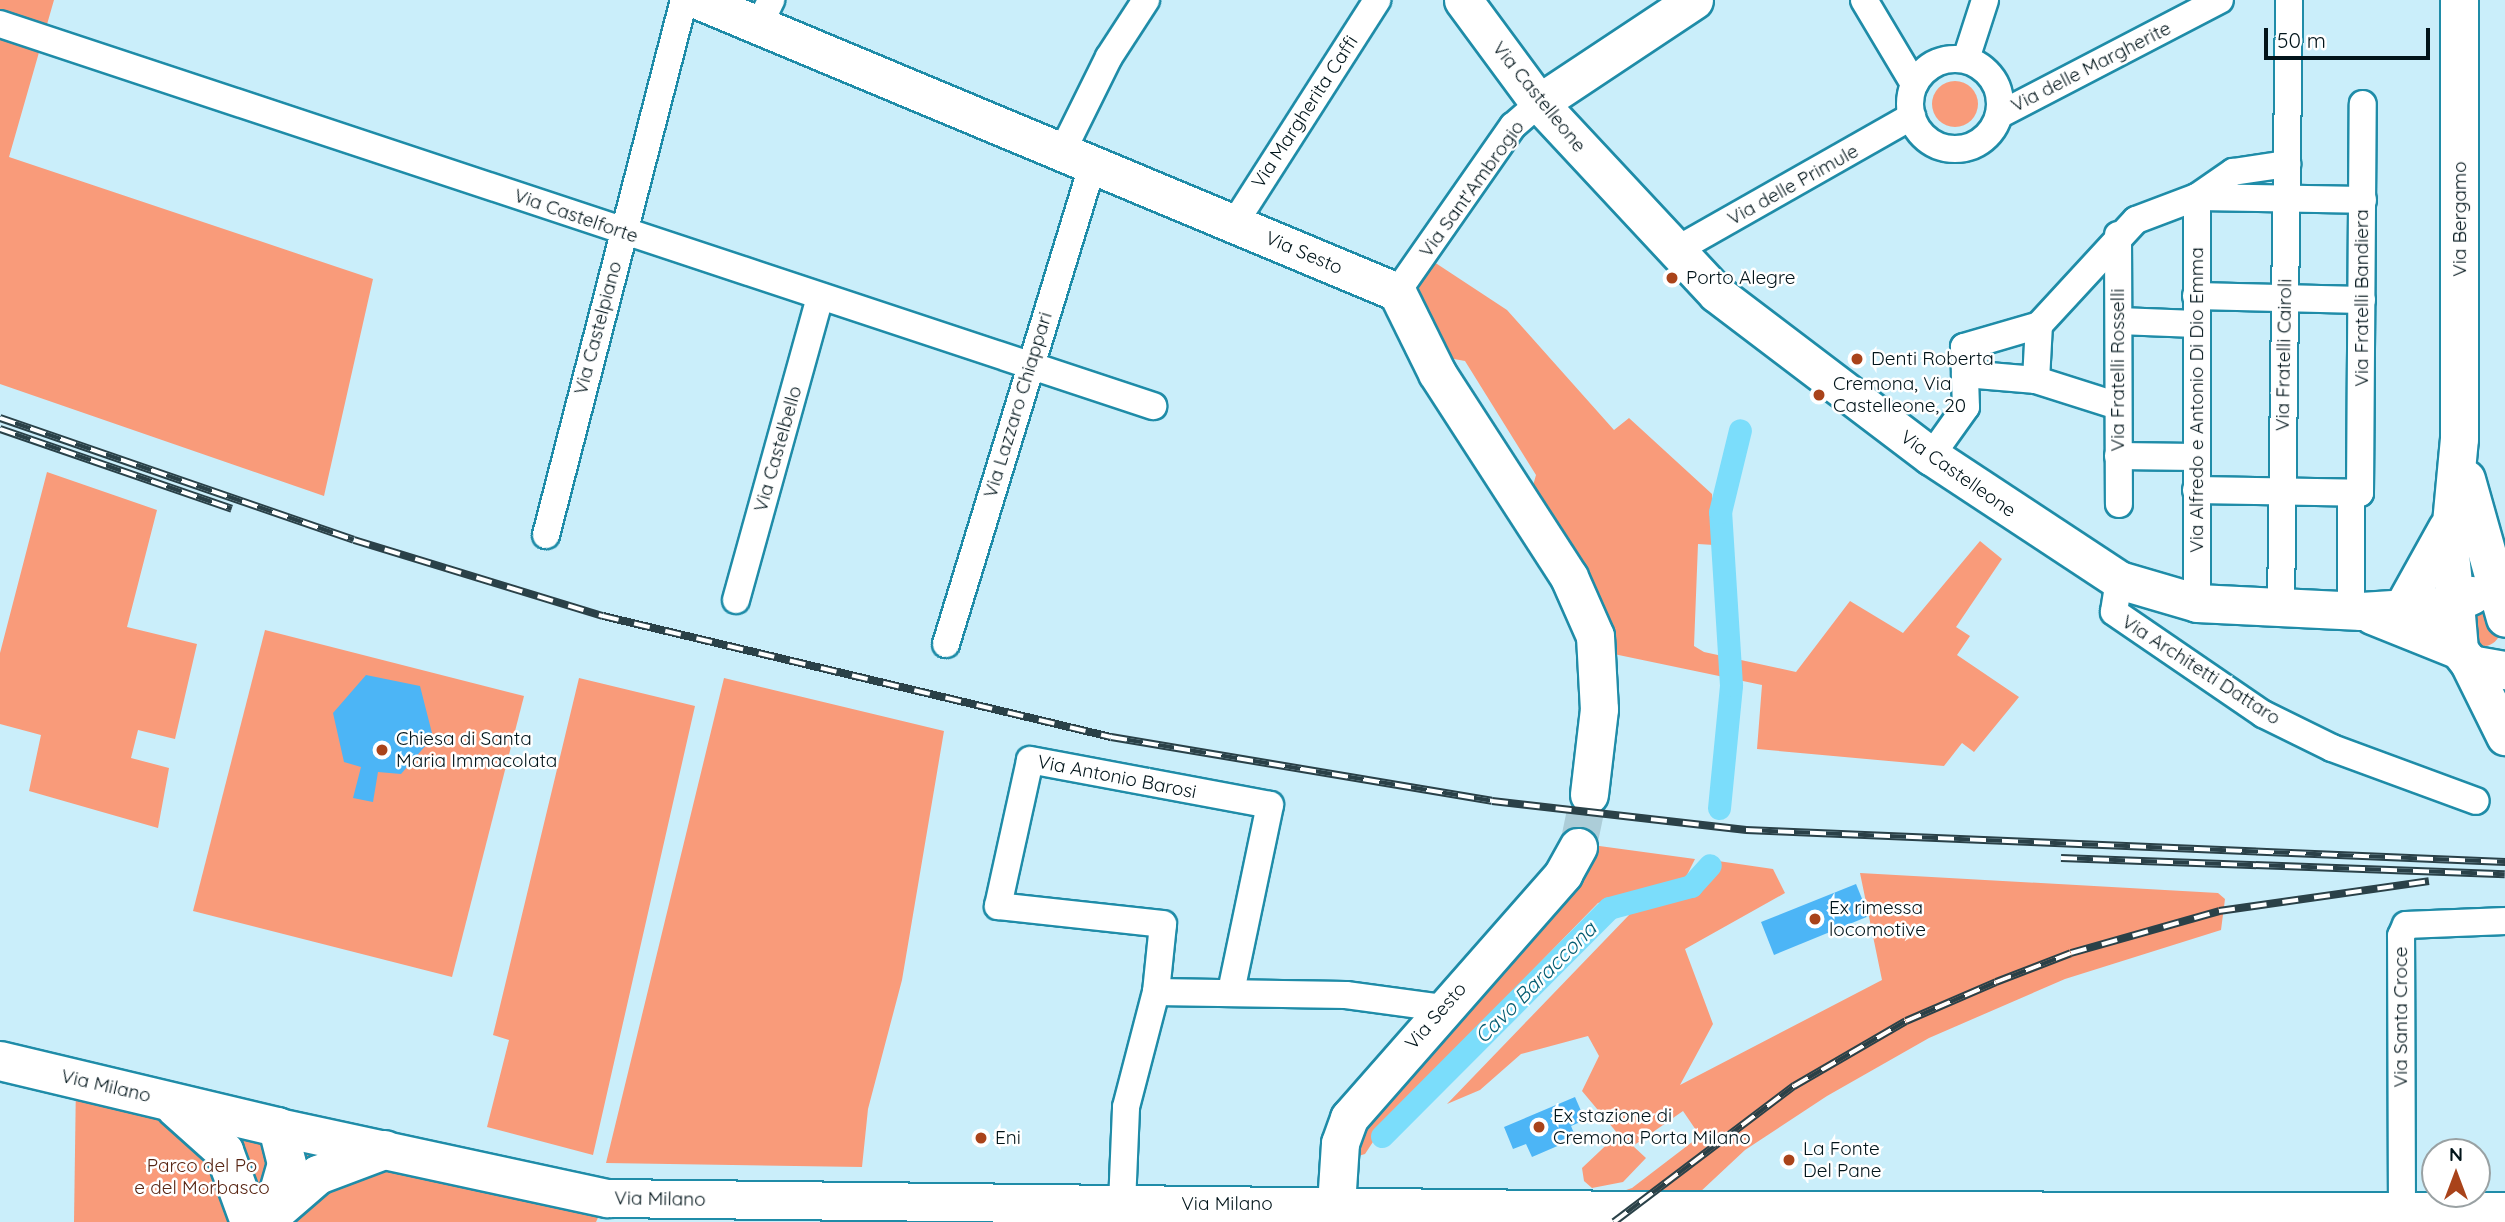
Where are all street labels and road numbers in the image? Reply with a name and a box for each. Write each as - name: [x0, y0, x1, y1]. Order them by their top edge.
- street label: Via delle Margherite: [2007, 17, 2175, 117]
- street label: Via Margherita Caffi: [1247, 31, 1363, 193]
- street label: Via Castelleone: [1487, 37, 1591, 157]
- street label: Via Sant'Ambrogio: [1415, 116, 1529, 262]
- street label: Via delle Primule: [1724, 140, 1862, 230]
- street label: Via Bergamo: [2449, 161, 2471, 277]
- street label: Via Castelforte: [511, 184, 641, 248]
- street label: Via Fratelli Bandiera: [2351, 209, 2373, 387]
- street label: Via Sesto: [1262, 227, 1346, 279]
- street label: Via Alfredo e Antonio Di Dio Emma: [2186, 247, 2208, 553]
- street label: Via Castelpiano: [569, 259, 627, 397]
- street label: Via Fratelli Cairoli: [2271, 279, 2297, 431]
- street label: Via Fratelli Rosselli: [2107, 288, 2129, 452]
- street label: Via Lazzaro Chiappari: [979, 309, 1057, 501]
- street label: Via Castelbello: [749, 383, 807, 515]
- street label: Via Castelleone: [1896, 426, 2020, 522]
- street label: Via Architetti Dattaro: [2117, 610, 2285, 730]
- street label: Via Antonio Barosi: [1036, 750, 1198, 804]
- street label: Via Santa Croce: [2390, 946, 2412, 1088]
- street label: Via Sesto: [1401, 978, 1471, 1054]
- street label: Via Milano: [59, 1065, 153, 1107]
- street label: Via Milano: [614, 1187, 706, 1211]
- street label: Via Milano: [1181, 1193, 1273, 1215]

